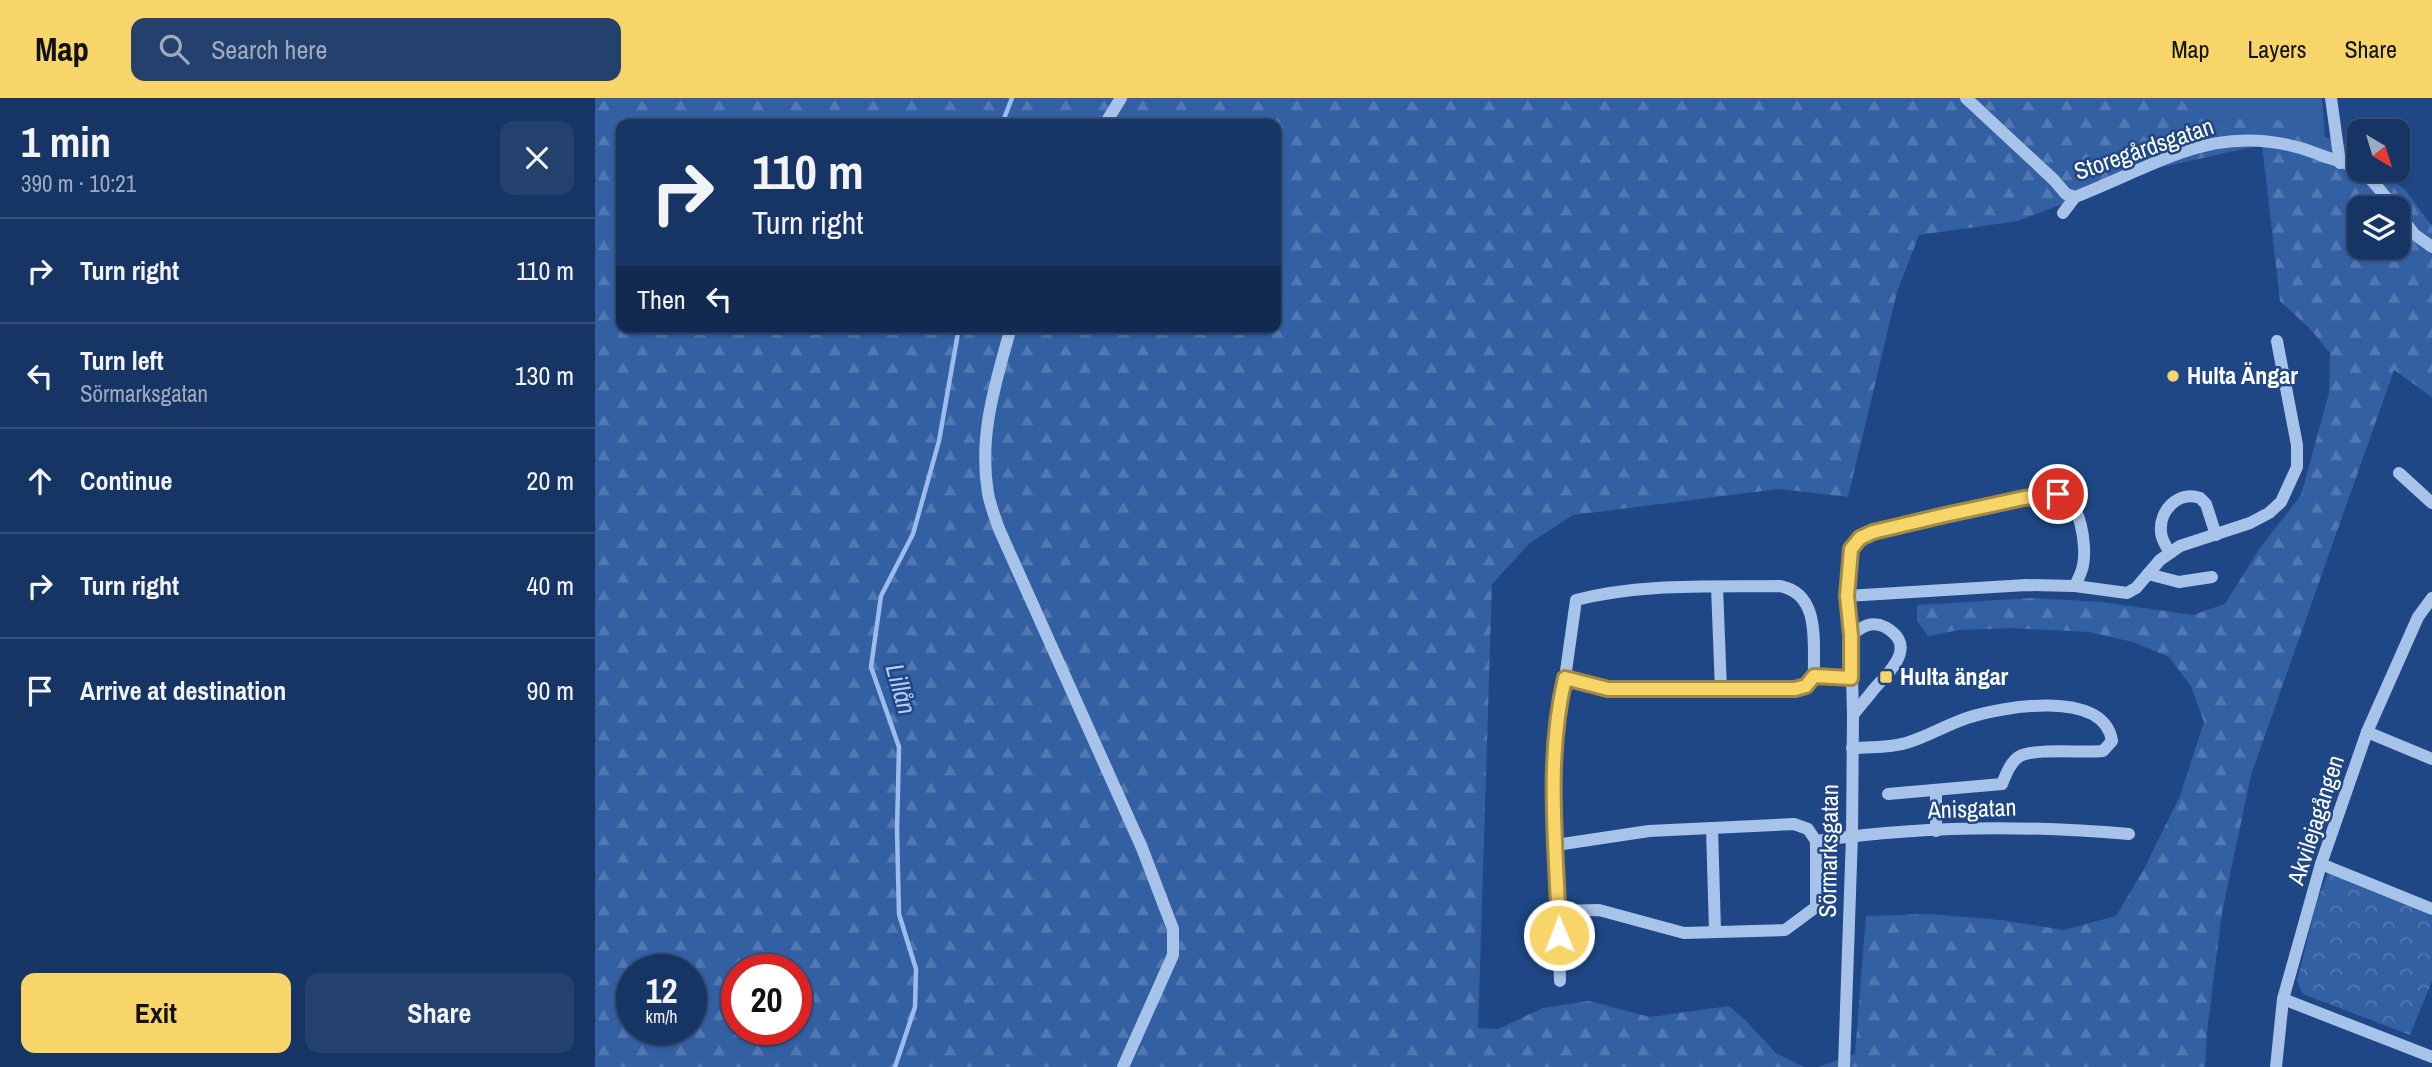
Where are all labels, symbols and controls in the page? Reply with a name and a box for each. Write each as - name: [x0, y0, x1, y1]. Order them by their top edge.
- search box: [131, 18, 621, 81]
- text: Map: [35, 27, 89, 71]
- icon: search: [155, 30, 193, 68]
- text: Search here: [211, 32, 327, 67]
- text: Map: [2171, 33, 2209, 65]
- text: Layers: [2247, 33, 2306, 65]
- text: Share: [2344, 33, 2397, 65]
- street label: Storegårdsgatan: [2070, 109, 2218, 187]
- text: 1 min: [21, 114, 111, 170]
- north arrow: [2347, 119, 2410, 182]
- map controls: [2347, 119, 2410, 259]
- button: close: [500, 121, 574, 195]
- text: 110 m: [752, 138, 864, 204]
- icon: right: [637, 147, 728, 238]
- text: 390 m · 10:21: [21, 168, 136, 199]
- button: layers: [2347, 196, 2410, 259]
- text: Turn right: [752, 201, 864, 244]
- icon: right: [21, 252, 59, 290]
- text: Turn right: [80, 253, 179, 288]
- text: 110 m: [516, 253, 574, 288]
- icon: left: [700, 280, 738, 318]
- text: Then: [637, 282, 686, 317]
- text: Turn left: [80, 343, 164, 378]
- icon: left: [21, 357, 59, 395]
- text: 130 m: [515, 358, 574, 393]
- place label: Hulta Ängar: [2187, 359, 2298, 391]
- marker: Hulta Ängar: [2165, 368, 2181, 384]
- text: Sörmarksgatan: [80, 378, 208, 409]
- icon: ahead: [21, 462, 59, 500]
- text: Continue: [80, 463, 172, 498]
- text: 20 m: [527, 463, 574, 498]
- pin: [2028, 464, 2088, 524]
- icon: arrive: [2039, 475, 2077, 513]
- icon: right: [21, 567, 59, 605]
- text: Turn right: [80, 568, 179, 603]
- text: 40 m: [527, 568, 574, 603]
- water label: Lillån: [878, 660, 925, 718]
- place label: Hulta ängar: [1900, 660, 2009, 692]
- marker: Hulta ängar: [1878, 669, 1894, 685]
- icon: arrive: [21, 672, 59, 710]
- text: Arrive at destination: [80, 673, 286, 708]
- text: 90 m: [527, 673, 574, 708]
- street label: Akvilejagången: [2279, 751, 2351, 890]
- street label: Sörmarksgatan: [1811, 784, 1845, 918]
- street label: Anisgatan: [1926, 790, 2017, 826]
- position arrow: [1522, 898, 1596, 972]
- speed limit sign: 20: [721, 954, 812, 1045]
- text: 12: [646, 967, 677, 1014]
- button: Exit: [21, 973, 291, 1053]
- button: Share: [305, 973, 574, 1053]
- text: km/h: [646, 1004, 678, 1029]

